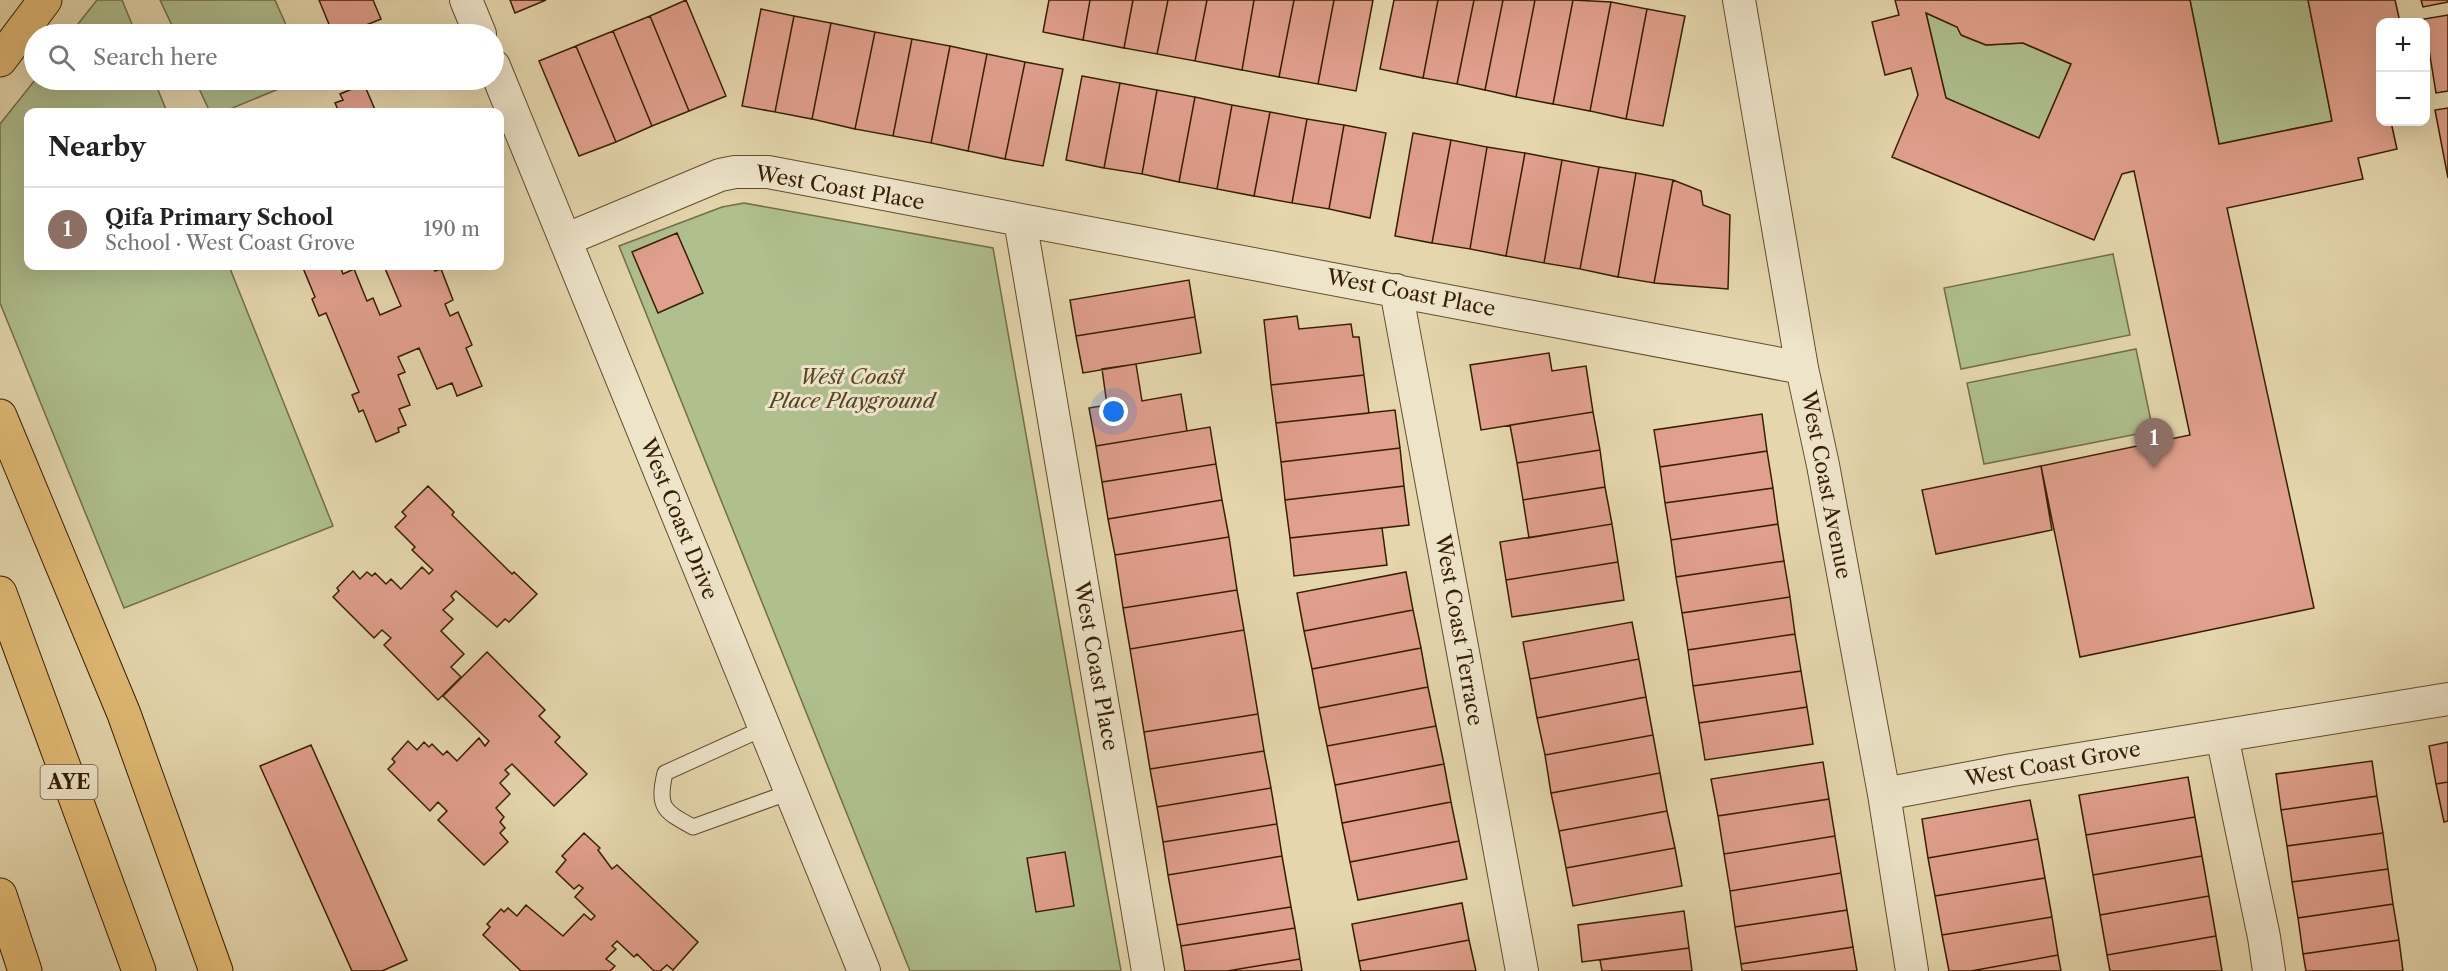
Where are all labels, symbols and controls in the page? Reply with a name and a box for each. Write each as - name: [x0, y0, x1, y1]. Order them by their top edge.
- map controls: [2376, 18, 2430, 126]
- button: +: [2376, 18, 2430, 72]
- search box: [24, 24, 504, 90]
- icon: search: [45, 41, 78, 74]
- text: Search here: [93, 44, 218, 71]
- button: −: [2376, 72, 2430, 126]
- text: Nearby: [48, 131, 146, 163]
- street label: West Coast Place: [753, 160, 927, 215]
- text: Qifa Primary School: [105, 204, 333, 231]
- text: 1: [63, 217, 72, 241]
- text: 190 m: [423, 217, 480, 241]
- text: School · West Coast Grove: [105, 231, 355, 255]
- street label: West Coast Place: [1324, 264, 1497, 321]
- park label: West Coast Place Playground: [767, 364, 938, 413]
- street label: West Coast Avenue: [1796, 388, 1857, 581]
- your location: [1099, 397, 1128, 426]
- pin: 1: [2134, 418, 2174, 468]
- street label: West Coast Drive: [635, 434, 723, 603]
- street label: West Coast Terrace: [1430, 531, 1489, 727]
- street label: West Coast Place: [1069, 578, 1124, 752]
- street label: West Coast Grove: [1962, 736, 2142, 791]
- road number: AYE: [40, 765, 98, 799]

